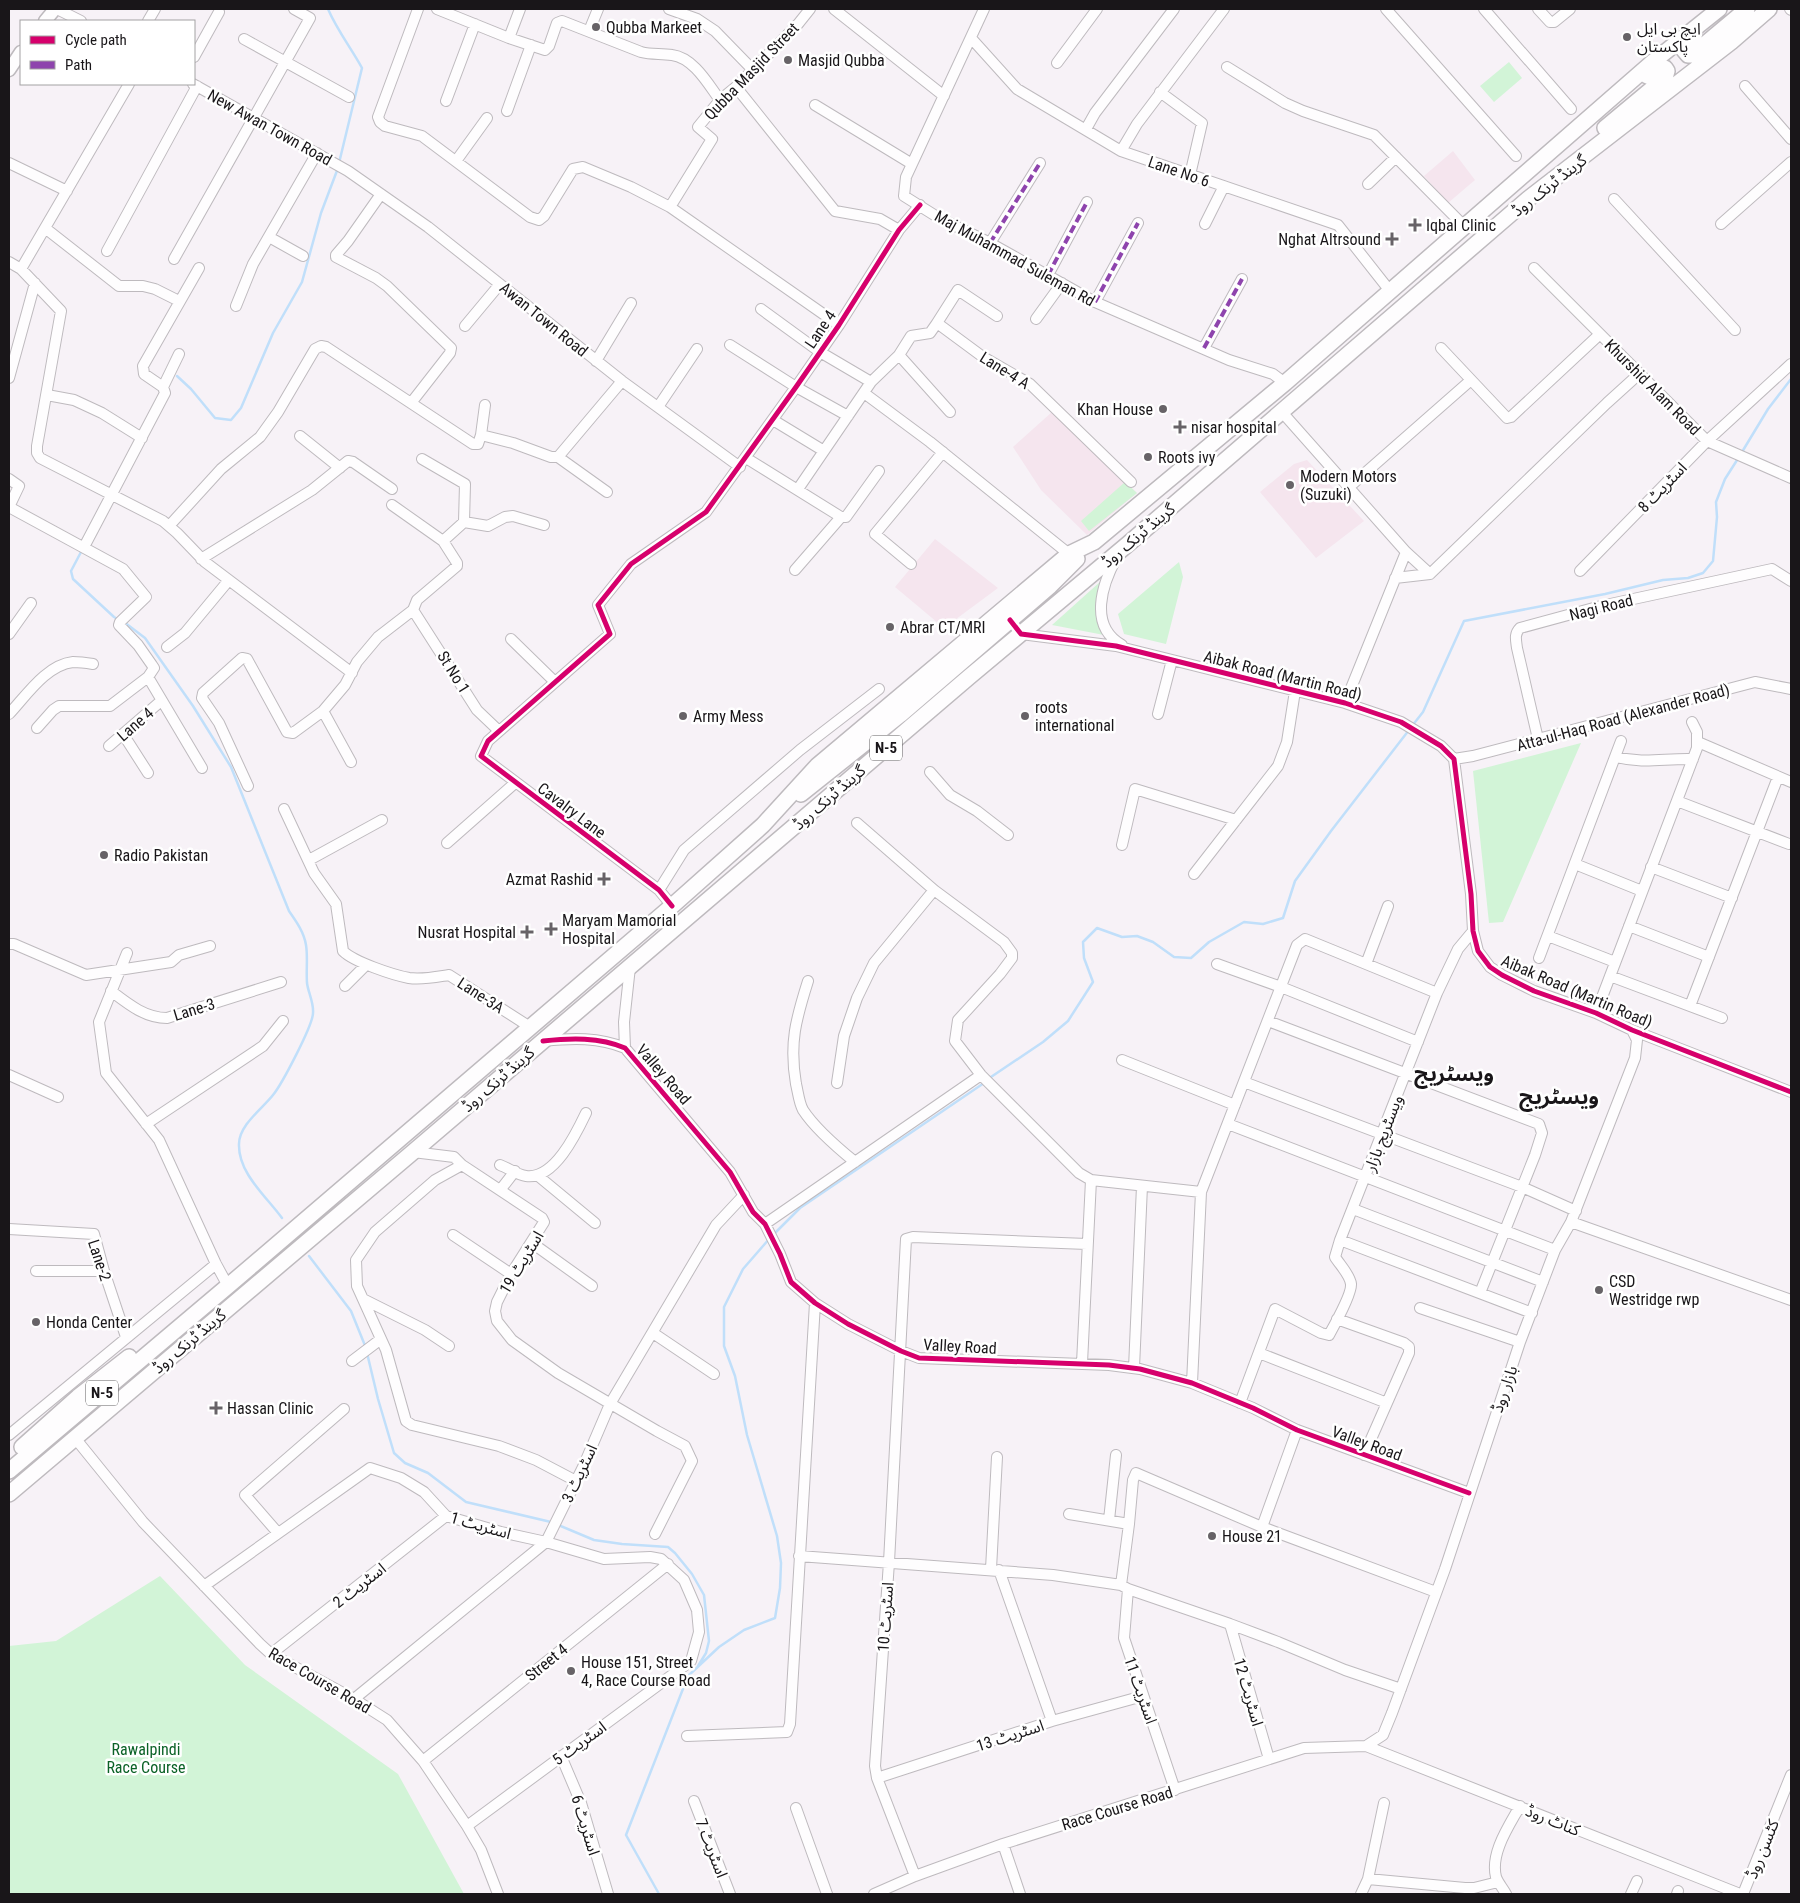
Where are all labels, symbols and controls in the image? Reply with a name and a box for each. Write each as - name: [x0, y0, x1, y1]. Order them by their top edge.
- place label: Qubba Markeet: [606, 18, 702, 37]
- street label: Qubba Masjid Street: [700, 19, 803, 124]
- place label: ایچ بی ایل پاکستان: [1637, 19, 1701, 57]
- legend: [20, 20, 195, 85]
- marker: Qubba Markeet: [590, 21, 602, 33]
- text: Cycle path: [65, 31, 127, 49]
- marker: ایچ بی ایل پاکستان: [1621, 31, 1633, 43]
- place label: Masjid Qubba: [798, 51, 885, 70]
- marker: Masjid Qubba: [782, 54, 794, 66]
- text: Path: [65, 56, 92, 74]
- street label: New Awan Town Road: [204, 85, 335, 169]
- street label: گرینڈ ٹرنک روڈ: [1508, 150, 1591, 221]
- street label: Lane No 6: [1146, 152, 1212, 191]
- street label: Maj Muhammad Suleman Rd: [931, 206, 1098, 310]
- place label: Iqbal Clinic: [1426, 216, 1496, 235]
- marker: Iqbal Clinic: [1408, 218, 1422, 232]
- place label: Nghat Altrsound: [1278, 230, 1381, 249]
- marker: Nghat Altrsound: [1385, 232, 1399, 246]
- street label: Awan Town Road: [496, 278, 592, 361]
- street label: Lane 4: [801, 306, 840, 352]
- street label: Khurshid Alam Road: [1601, 335, 1705, 439]
- street label: Lane-4 A: [976, 348, 1033, 393]
- place label: Khan House: [1077, 400, 1153, 419]
- marker: Khan House: [1157, 403, 1169, 415]
- place label: nisar hospital: [1191, 418, 1277, 437]
- marker: nisar hospital: [1173, 420, 1187, 434]
- place label: Roots ivy: [1158, 448, 1216, 467]
- marker: Roots ivy: [1142, 451, 1154, 463]
- street label: اسٹریٹ 8: [1634, 458, 1691, 516]
- place label: Modern Motors (Suzuki): [1300, 467, 1397, 504]
- marker: Modern Motors (Suzuki): [1284, 479, 1296, 491]
- street label: گرینڈ ٹرنک روڈ: [1098, 499, 1179, 572]
- street label: Nagi Road: [1567, 590, 1635, 625]
- place label: Abrar CT/MRI: [900, 618, 986, 637]
- marker: Abrar CT/MRI: [884, 621, 896, 633]
- street label: Aibak Road (Martin Road): [1202, 647, 1364, 704]
- street label: St No 1: [433, 648, 474, 697]
- street label: Atta-ul-Haq Road (Alexander Road): [1515, 680, 1732, 755]
- place label: roots international: [1035, 698, 1114, 735]
- street label: Lane 4: [113, 703, 158, 745]
- place label: Army Mess: [693, 707, 764, 726]
- marker: Army Mess: [677, 710, 689, 722]
- marker: roots international: [1019, 710, 1031, 722]
- road number: N-5: [870, 736, 902, 760]
- street label: گرینڈ ٹرنک روڈ: [789, 760, 870, 834]
- street label: Cavalry Lane: [534, 779, 610, 842]
- place label: Radio Pakistan: [114, 846, 208, 865]
- marker: Radio Pakistan: [98, 849, 110, 861]
- place label: Azmat Rashid: [506, 870, 593, 889]
- marker: Azmat Rashid: [597, 872, 611, 886]
- place label: Maryam Mamorial Hospital: [562, 911, 676, 948]
- marker: Maryam Mamorial Hospital: [544, 922, 558, 936]
- place label: Nusrat Hospital: [418, 923, 516, 942]
- marker: Nusrat Hospital: [520, 925, 534, 939]
- street label: Aibak Road (Martin Road): [1498, 951, 1655, 1032]
- street label: Lane-3A: [454, 973, 508, 1017]
- street label: Lane-3: [171, 994, 217, 1025]
- street label: Valley Road: [632, 1040, 695, 1108]
- street label: گرینڈ ٹرنک روڈ: [458, 1042, 539, 1116]
- district label: ویسٹریج: [1414, 1062, 1494, 1089]
- district label: ویسٹریج: [1519, 1085, 1599, 1112]
- street label: ویسٹریج بازار: [1360, 1092, 1410, 1176]
- street label: اسٹریٹ 19: [495, 1227, 548, 1297]
- street label: Lane-2: [84, 1237, 115, 1283]
- place label: CSD Westridge rwp: [1609, 1272, 1699, 1309]
- marker: CSD Westridge rwp: [1593, 1284, 1605, 1296]
- street label: گرینڈ ٹرنک روڈ: [149, 1305, 230, 1378]
- place label: Honda Center: [46, 1313, 133, 1332]
- marker: Honda Center: [30, 1316, 42, 1328]
- street label: Valley Road: [923, 1335, 997, 1358]
- street label: بازار روڈ: [1488, 1363, 1521, 1415]
- road number: N-5: [86, 1380, 118, 1406]
- place label: Hassan Clinic: [227, 1399, 314, 1418]
- marker: Hassan Clinic: [209, 1401, 223, 1415]
- street label: Valley Road: [1329, 1422, 1405, 1465]
- street label: اسٹریٹ 3: [558, 1441, 601, 1505]
- street label: اسٹریٹ 1: [448, 1508, 513, 1543]
- place label: House 21: [1222, 1527, 1282, 1546]
- marker: House 21: [1206, 1530, 1218, 1542]
- street label: اسٹریٹ 2: [329, 1559, 390, 1612]
- street label: اسٹریٹ 10: [874, 1581, 897, 1653]
- street label: Street 4: [521, 1640, 571, 1685]
- street label: Race Course Road: [265, 1643, 374, 1717]
- place label: House 151, Street 4, Race Course Road: [581, 1653, 711, 1690]
- street label: اسٹریٹ 11: [1120, 1654, 1161, 1726]
- street label: اسٹریٹ 12: [1230, 1656, 1267, 1728]
- marker: House 151, Street 4, Race Course Road: [565, 1665, 577, 1677]
- street label: اسٹریٹ 13: [974, 1716, 1046, 1755]
- street label: اسٹریٹ 5: [549, 1717, 610, 1769]
- park label: Rawalpindi Race Course: [106, 1740, 186, 1777]
- street label: Race Course Road: [1059, 1783, 1175, 1834]
- street label: اسٹریٹ 6: [567, 1793, 604, 1858]
- street label: کناٹ روڈ: [1523, 1801, 1583, 1840]
- street label: اسٹریٹ 7: [692, 1816, 732, 1881]
- street label: کٹسن روڈ: [1742, 1816, 1783, 1882]

